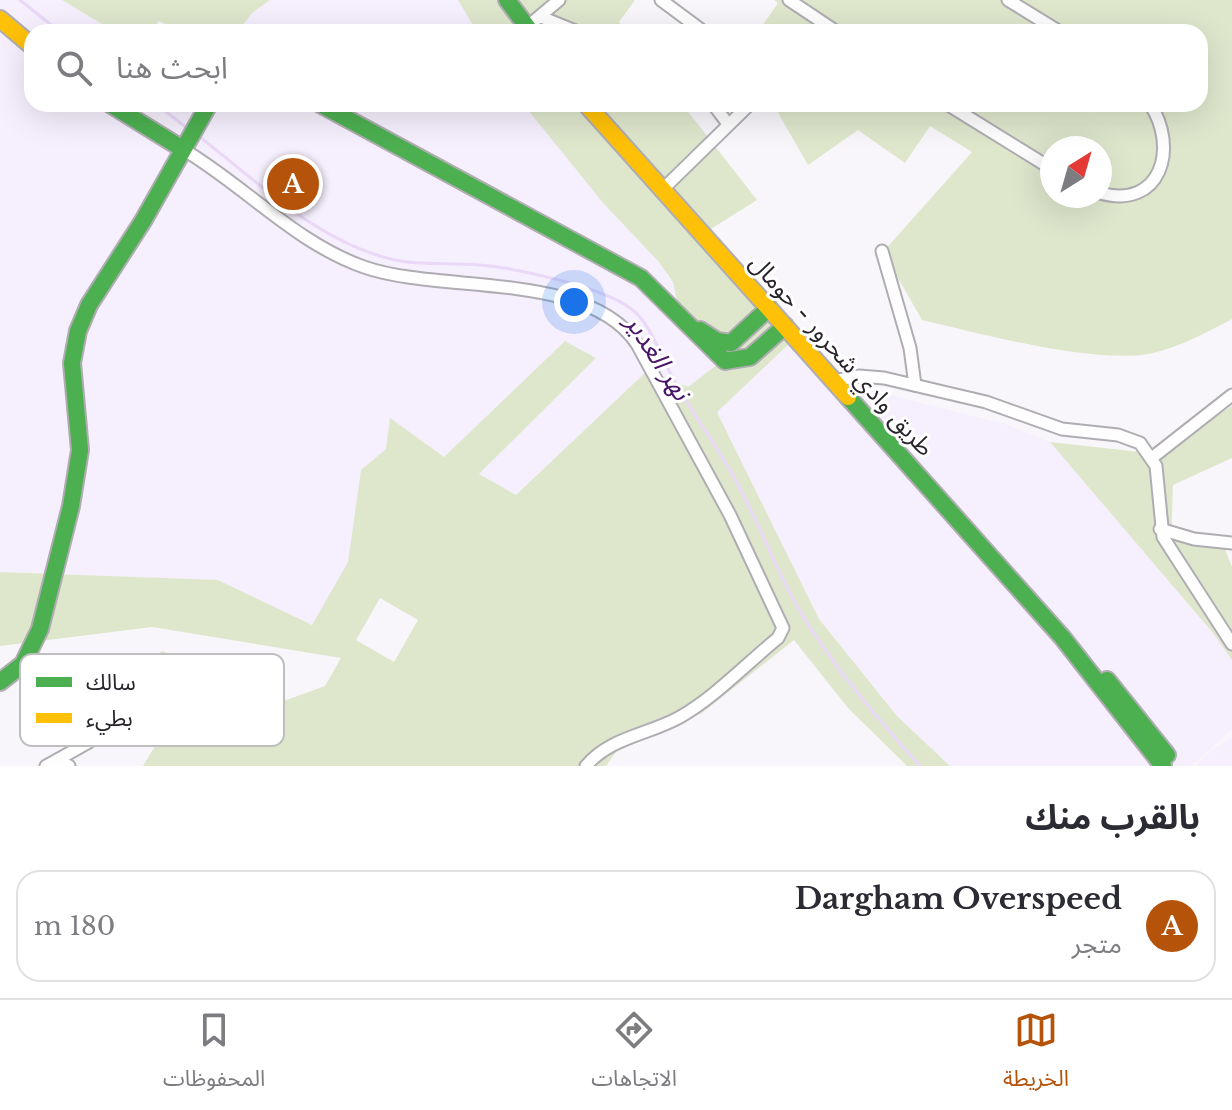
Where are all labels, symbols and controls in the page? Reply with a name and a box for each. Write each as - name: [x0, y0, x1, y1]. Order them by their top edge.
- search box: [24, 24, 1208, 112]
- icon: search: [52, 46, 96, 90]
- text: ابحث هنا: [116, 49, 228, 86]
- north arrow: [1040, 136, 1112, 208]
- pin: A: [267, 154, 319, 214]
- street label: طريق وادي شحرور - حومال: [740, 248, 940, 465]
- your location: [554, 282, 594, 322]
- water label: نهر الغدير: [617, 306, 699, 408]
- legend: [20, 654, 284, 746]
- text: سالك: [86, 669, 136, 696]
- text: بطيء: [86, 705, 133, 735]
- text: بالقرب منك: [1025, 796, 1200, 838]
- text: Dargham Overspeed: [795, 880, 1122, 917]
- text: 180 m: [34, 910, 115, 942]
- text: A: [1161, 910, 1183, 942]
- text: متجر: [1072, 928, 1122, 960]
- tab: المحفوظات: [163, 1008, 265, 1102]
- tab: الاتجاهات: [591, 1008, 677, 1102]
- tab: الخريطة: [1003, 1008, 1069, 1102]

